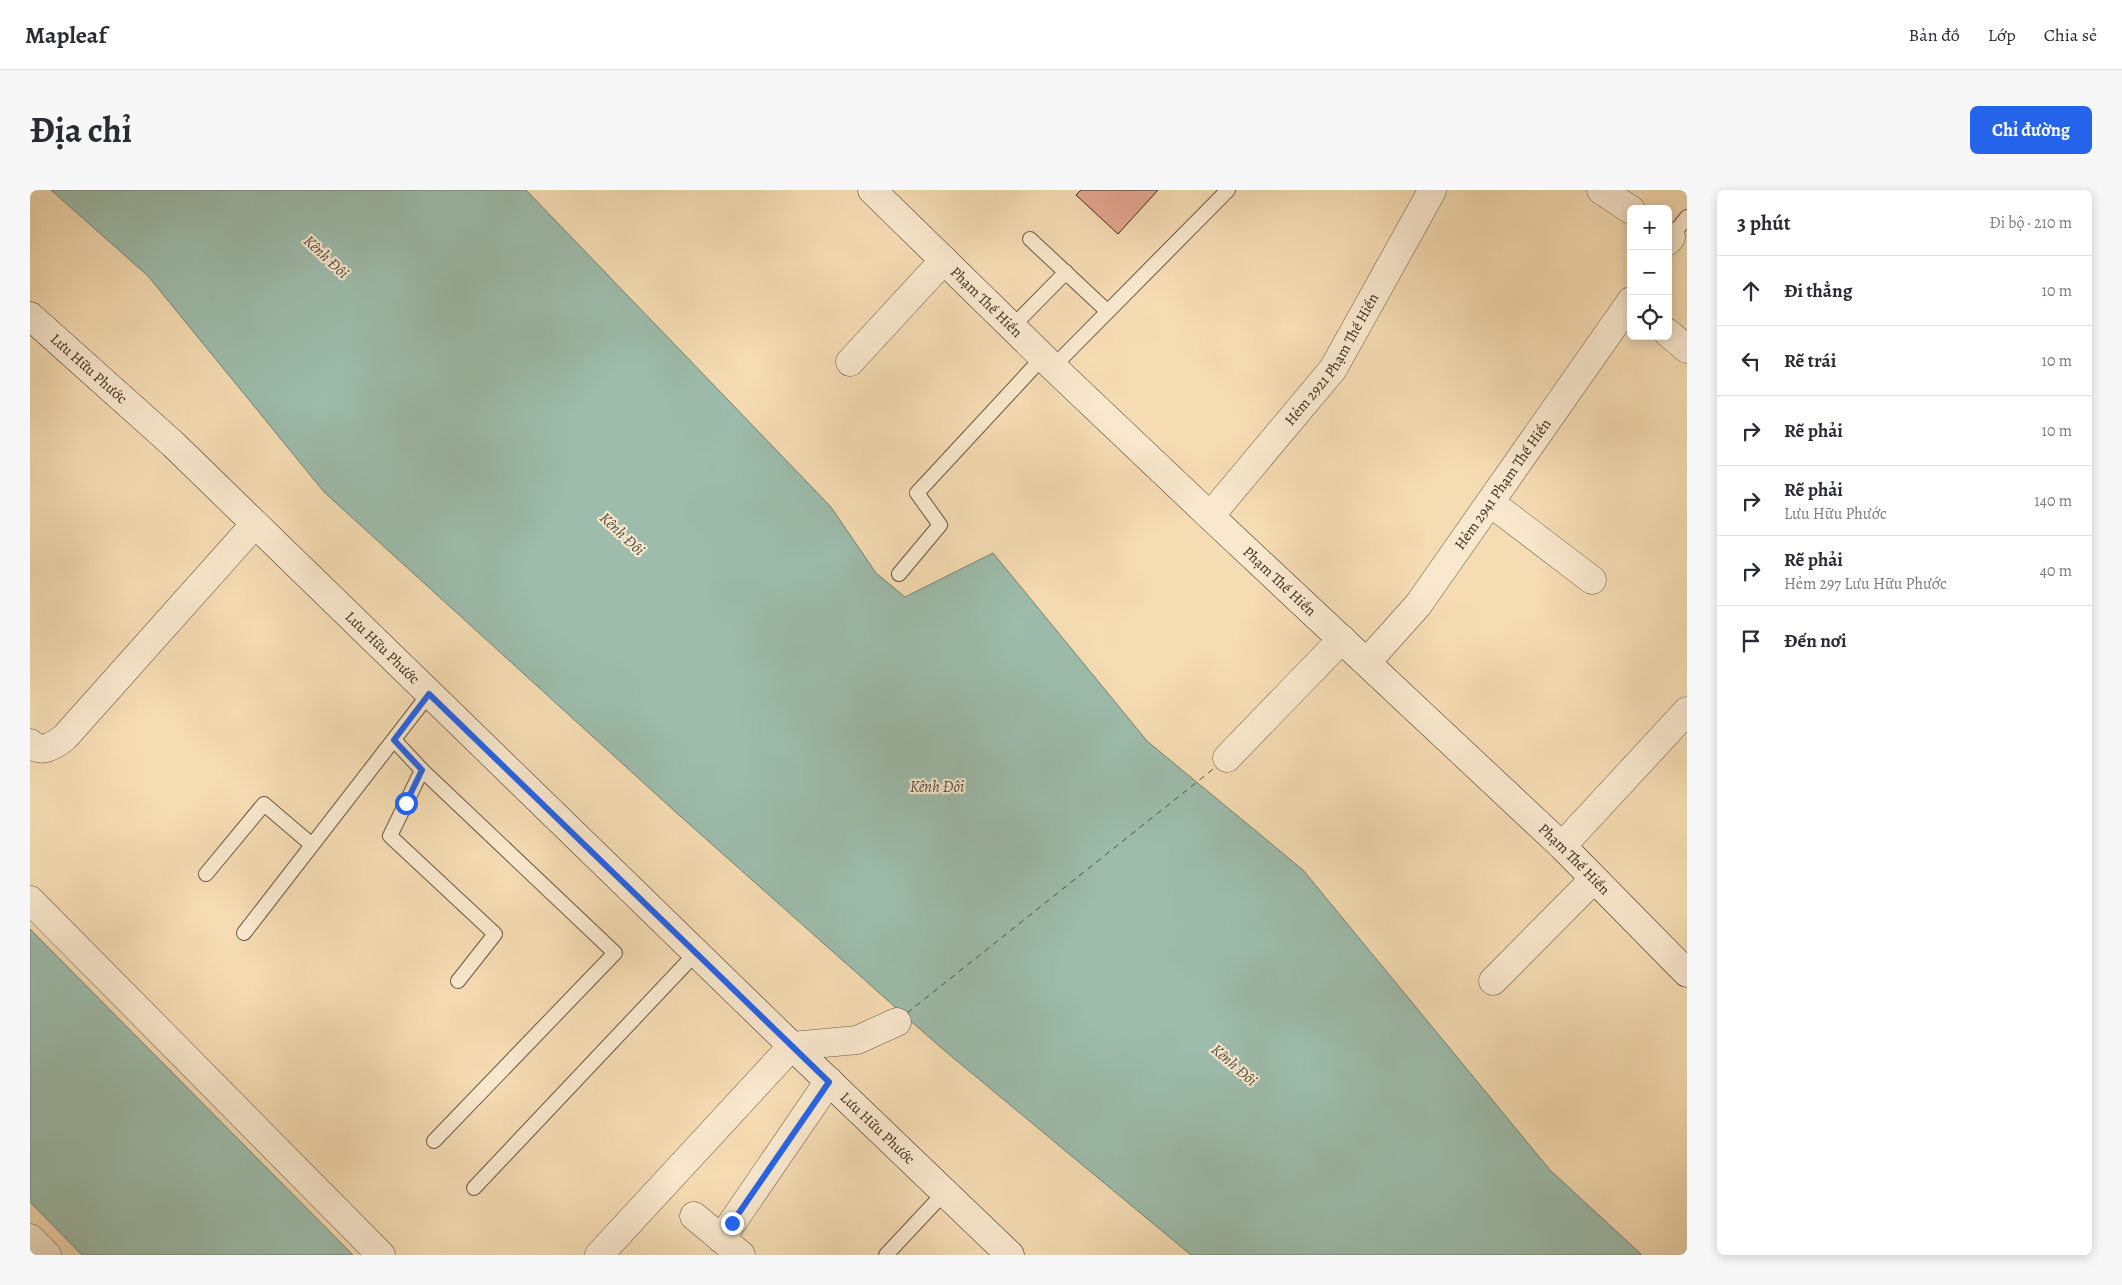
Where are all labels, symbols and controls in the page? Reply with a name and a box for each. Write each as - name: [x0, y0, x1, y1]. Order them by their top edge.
- text: Mapleaf: [25, 19, 107, 51]
- text: Bản đồ: [1909, 23, 1960, 47]
- text: Lớp: [1988, 23, 2016, 47]
- text: Chia sẻ: [2044, 23, 2097, 47]
- text: Địa chỉ: [30, 106, 132, 154]
- button: Chỉ đường: [1970, 106, 2092, 154]
- map controls: [1627, 205, 1672, 340]
- button: +: [1627, 205, 1672, 250]
- text: 3 phút: [1737, 209, 1791, 237]
- text: Đi bộ · 210 m: [1989, 212, 2072, 234]
- water label: Kênh Đôi: [299, 230, 353, 284]
- button: −: [1627, 250, 1672, 295]
- street label: Phạm Thế Hiển: [946, 262, 1027, 342]
- icon: ahead: [1737, 277, 1765, 305]
- text: Đi thẳng: [1784, 278, 1852, 304]
- text: 10 m: [2042, 280, 2072, 302]
- street label: Hẻm 2921 Phạm Thế Hiển: [1280, 290, 1383, 430]
- button: locate: [1627, 295, 1672, 340]
- street label: Lưu Hữu Phước: [46, 329, 131, 408]
- icon: left: [1737, 347, 1765, 375]
- text: Rẽ trái: [1784, 348, 1836, 374]
- text: 10 m: [2042, 350, 2072, 372]
- street label: Hẻm 2941 Phạm Thế Hiển: [1450, 415, 1556, 554]
- icon: right: [1737, 417, 1765, 445]
- text: Rẽ phải: [1784, 418, 1843, 444]
- text: 10 m: [2042, 420, 2072, 442]
- text: Rẽ phải: [1784, 477, 1843, 503]
- icon: right: [1737, 487, 1765, 515]
- text: 140 m: [2034, 490, 2072, 512]
- text: Lưu Hữu Phước: [1784, 503, 1887, 525]
- water label: Kênh Đôi: [595, 507, 649, 561]
- street label: Phạm Thế Hiển: [1239, 542, 1321, 621]
- text: Rẽ phải: [1784, 547, 1843, 573]
- icon: right: [1737, 557, 1765, 585]
- text: 40 m: [2040, 560, 2072, 582]
- text: Hẻm 297 Lưu Hữu Phước: [1784, 573, 1947, 595]
- street label: Lưu Hữu Phước: [341, 607, 424, 688]
- icon: arrive: [1737, 627, 1765, 655]
- text: Đến nơi: [1784, 628, 1846, 654]
- water label: Kênh Đôi: [910, 776, 964, 798]
- route start: [395, 792, 418, 815]
- street label: Phạm Thế Hiển: [1534, 819, 1615, 899]
- water label: Kênh Đôi: [1206, 1039, 1262, 1091]
- street label: Lưu Hữu Phước: [836, 1088, 919, 1169]
- route end: [721, 1212, 744, 1235]

